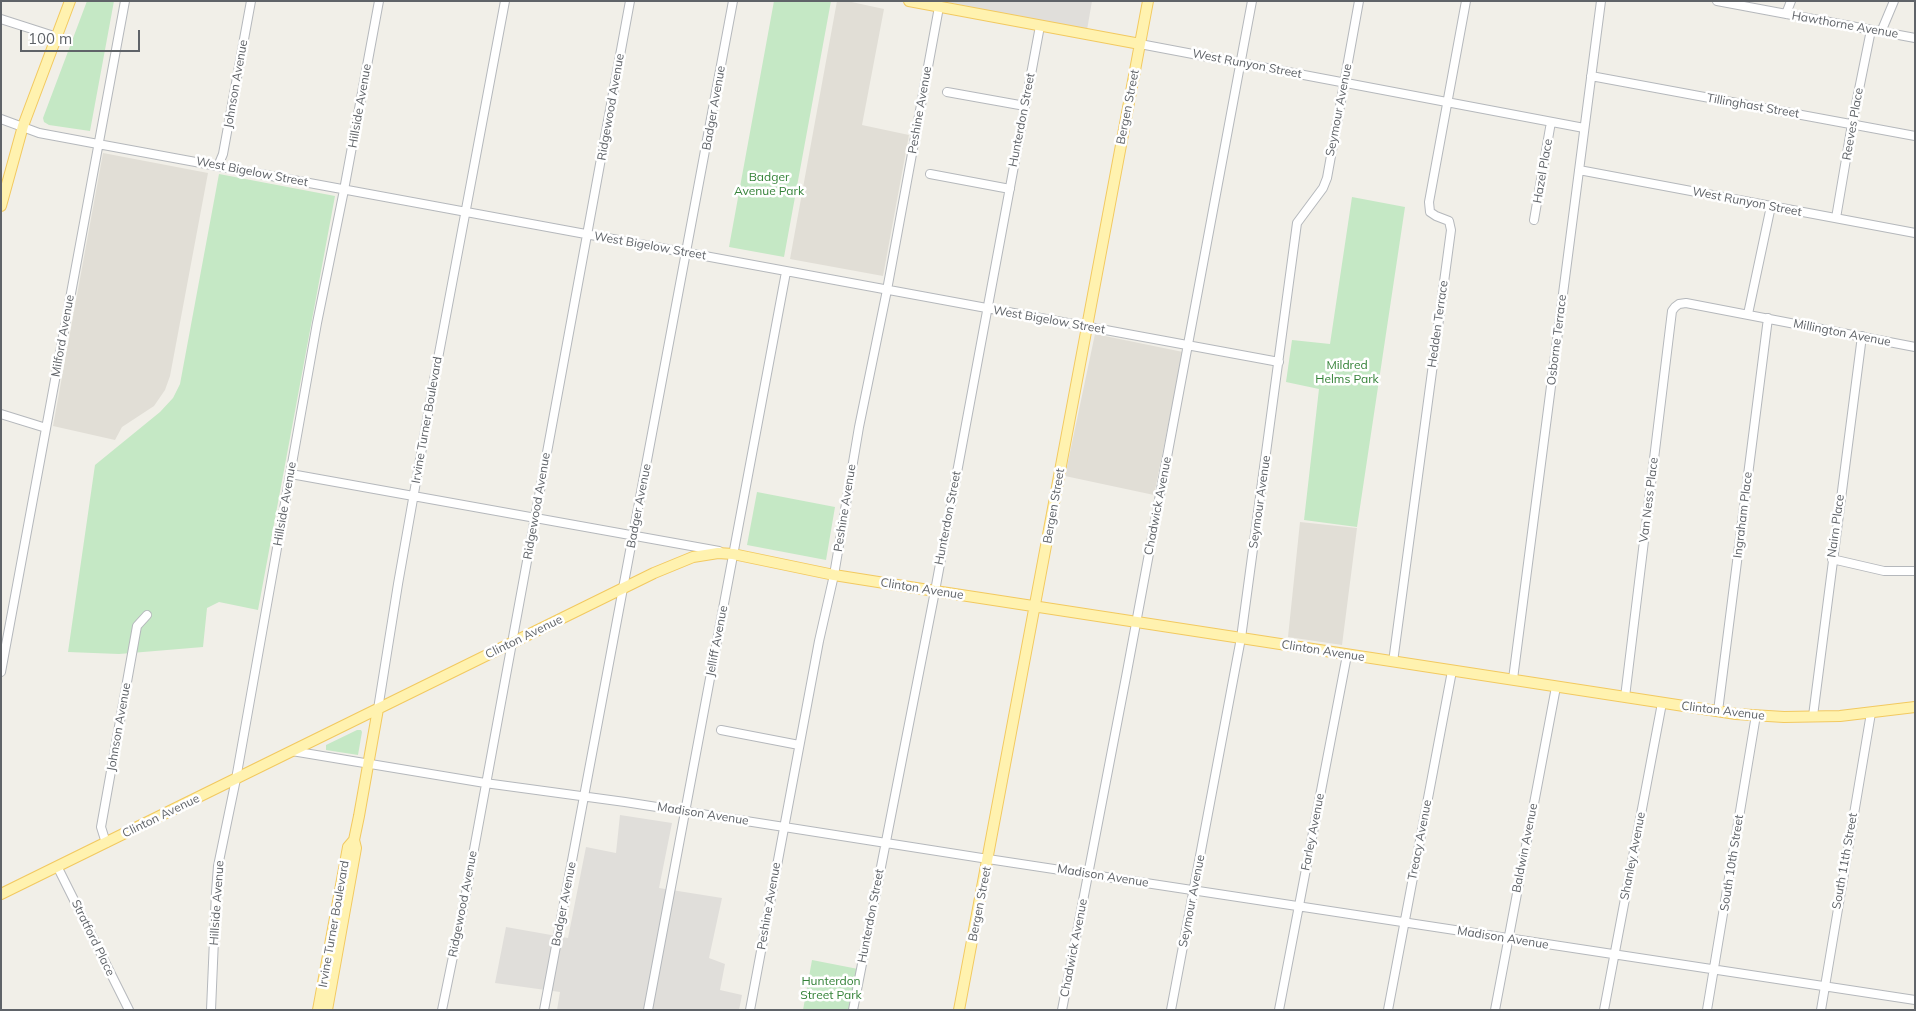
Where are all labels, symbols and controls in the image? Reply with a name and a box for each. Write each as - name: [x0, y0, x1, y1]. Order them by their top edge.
- street label: Hawthorne Avenue: [1791, 9, 1899, 41]
- scale bar: [22, 20, 142, 52]
- text: 100 m: [28, 29, 72, 48]
- street label: Johnson Avenue: [221, 39, 251, 129]
- street label: West Runyon Street: [1191, 46, 1303, 82]
- street label: Ridgewood Avenue: [595, 52, 627, 162]
- street label: Hillside Avenue: [346, 63, 374, 149]
- street label: Seymour Avenue: [1323, 63, 1355, 157]
- street label: Badger Avenue: [699, 65, 729, 151]
- street label: Peshine Avenue: [905, 65, 935, 155]
- street label: Bergen Street: [1114, 68, 1142, 146]
- street label: Hunterdon Street: [1006, 72, 1038, 168]
- street label: Reeves Place: [1840, 87, 1866, 161]
- street label: Tillinghast Street: [1706, 91, 1800, 121]
- street label: Hazel Place: [1530, 138, 1556, 204]
- street label: West Bigelow Street: [195, 154, 309, 190]
- park label: Badger Avenue Park: [734, 170, 804, 198]
- street label: West Runyon Street: [1691, 184, 1803, 220]
- street label: West Bigelow Street: [593, 229, 707, 263]
- street label: Hedden Terrace: [1425, 279, 1451, 369]
- street label: Milford Avenue: [49, 294, 77, 378]
- street label: Osborne Terrace: [1544, 294, 1570, 386]
- street label: West Bigelow Street: [992, 303, 1106, 337]
- street label: Millington Avenue: [1792, 316, 1892, 350]
- street label: Irvine Turner Boulevard: [409, 355, 445, 485]
- park label: Mildred Helms Park: [1315, 358, 1379, 386]
- street label: Ridgewood Avenue: [521, 451, 553, 561]
- street label: Seymour Avenue: [1246, 455, 1274, 549]
- street label: Chadwick Avenue: [1141, 456, 1175, 556]
- street label: Van Ness Place: [1637, 457, 1661, 543]
- street label: Hillside Avenue: [271, 461, 299, 547]
- street label: Badger Avenue: [624, 463, 654, 549]
- street label: Peshine Avenue: [831, 463, 859, 553]
- street label: Bergen Street: [1040, 467, 1068, 545]
- street label: Hunterdon Street: [932, 470, 964, 566]
- street label: Ingraham Place: [1731, 471, 1755, 559]
- street label: Nairn Place: [1824, 493, 1848, 559]
- street label: Clinton Avenue: [879, 575, 965, 603]
- street label: Jelliff Avenue: [703, 604, 731, 678]
- street label: Clinton Avenue: [483, 612, 565, 662]
- street label: Clinton Avenue: [1280, 637, 1366, 665]
- street label: Johnson Avenue: [104, 682, 134, 772]
- street label: Clinton Avenue: [1680, 699, 1766, 723]
- street label: Clinton Avenue: [120, 791, 202, 841]
- street label: Farley Avenue: [1298, 792, 1328, 872]
- street label: Treacy Avenue: [1405, 799, 1435, 881]
- street label: Madison Avenue: [656, 800, 750, 828]
- street label: Baldwin Avenue: [1509, 802, 1541, 894]
- street label: Shanley Avenue: [1617, 811, 1649, 901]
- street label: South 11th Street: [1829, 812, 1861, 910]
- street label: South 10th Street: [1717, 814, 1747, 912]
- street label: Ridgewood Avenue: [446, 850, 480, 958]
- street label: Seymour Avenue: [1176, 854, 1208, 948]
- street label: Irvine Turner Boulevard: [316, 859, 352, 989]
- street label: Hillside Avenue: [207, 860, 227, 946]
- street label: Badger Avenue: [549, 861, 579, 947]
- street label: Peshine Avenue: [754, 861, 784, 951]
- street label: Madison Avenue: [1056, 862, 1150, 890]
- street label: Bergen Street: [966, 865, 994, 943]
- street label: Hunterdon Street: [855, 868, 887, 964]
- street label: Stratford Place: [68, 898, 118, 978]
- street label: Chadwick Avenue: [1057, 898, 1091, 998]
- street label: Madison Avenue: [1456, 924, 1550, 952]
- park label: Hunterdon Street Park: [800, 974, 862, 1002]

